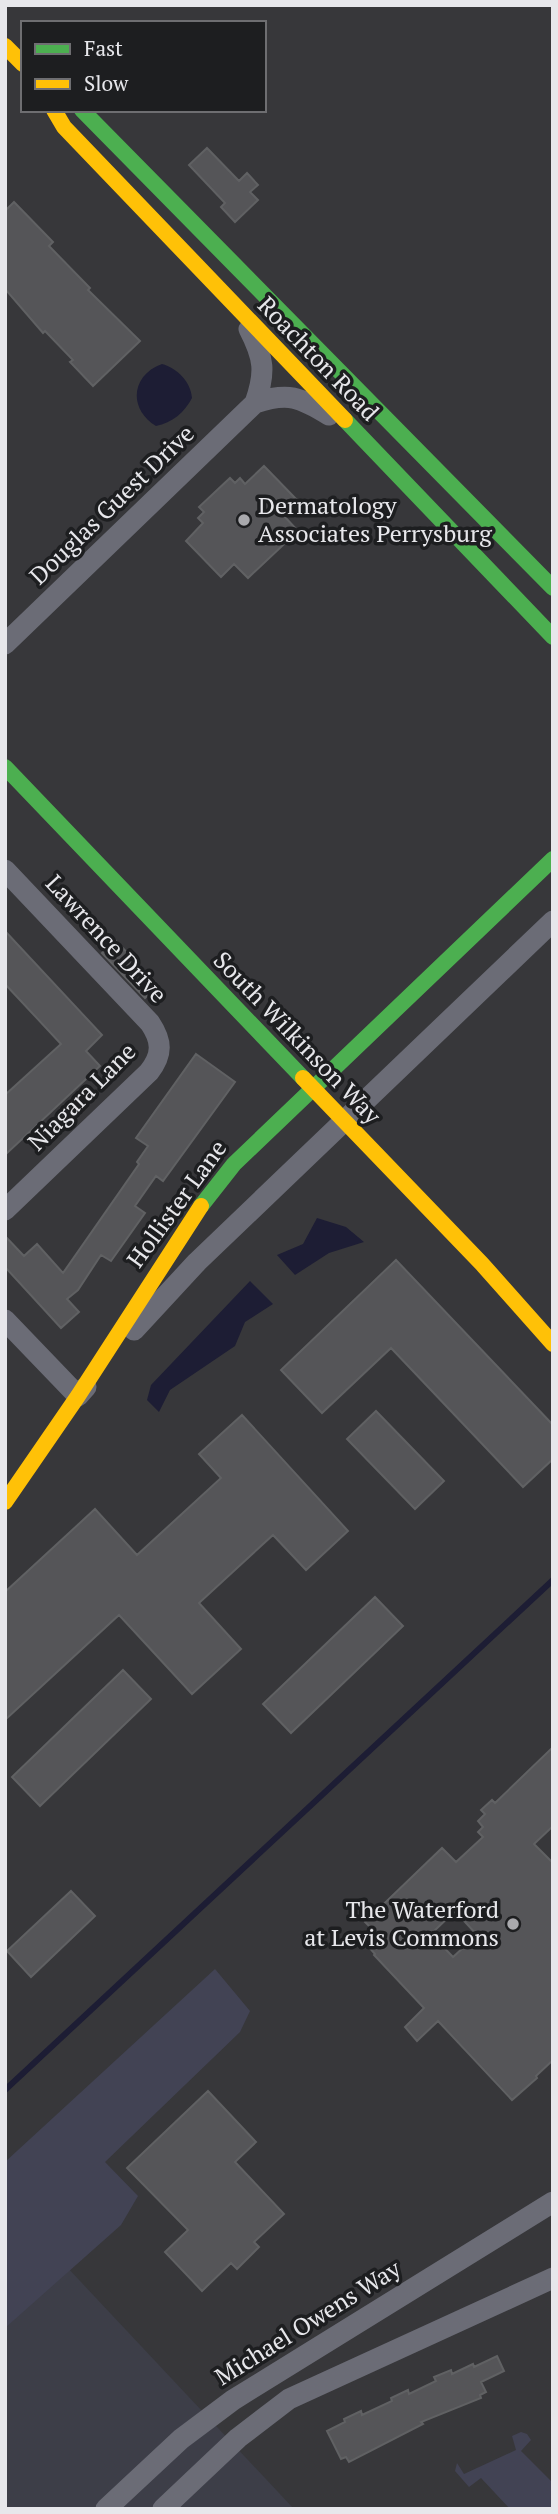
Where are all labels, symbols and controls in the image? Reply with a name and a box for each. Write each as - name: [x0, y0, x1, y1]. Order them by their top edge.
- legend: [21, 21, 266, 112]
- text: Fast: [84, 34, 123, 62]
- text: Slow: [84, 69, 129, 97]
- street label: Roachton Road: [251, 289, 386, 427]
- street label: Douglas Guest Drive: [22, 417, 200, 591]
- place label: Dermatology Associates Perrysburg: [258, 489, 492, 549]
- marker: Dermatology Associates Perrysburg: [236, 512, 252, 528]
- street label: Lawrence Drive: [39, 867, 174, 1009]
- street label: South Wilkinson Way: [207, 944, 389, 1131]
- street label: Niagara Lane: [20, 1035, 142, 1157]
- street label: Hollister Lane: [119, 1133, 233, 1274]
- place label: The Waterford at Levis Commons: [304, 1893, 499, 1953]
- marker: The Waterford at Levis Commons: [505, 1916, 521, 1932]
- street label: Michael Owens Way: [209, 2252, 407, 2392]

